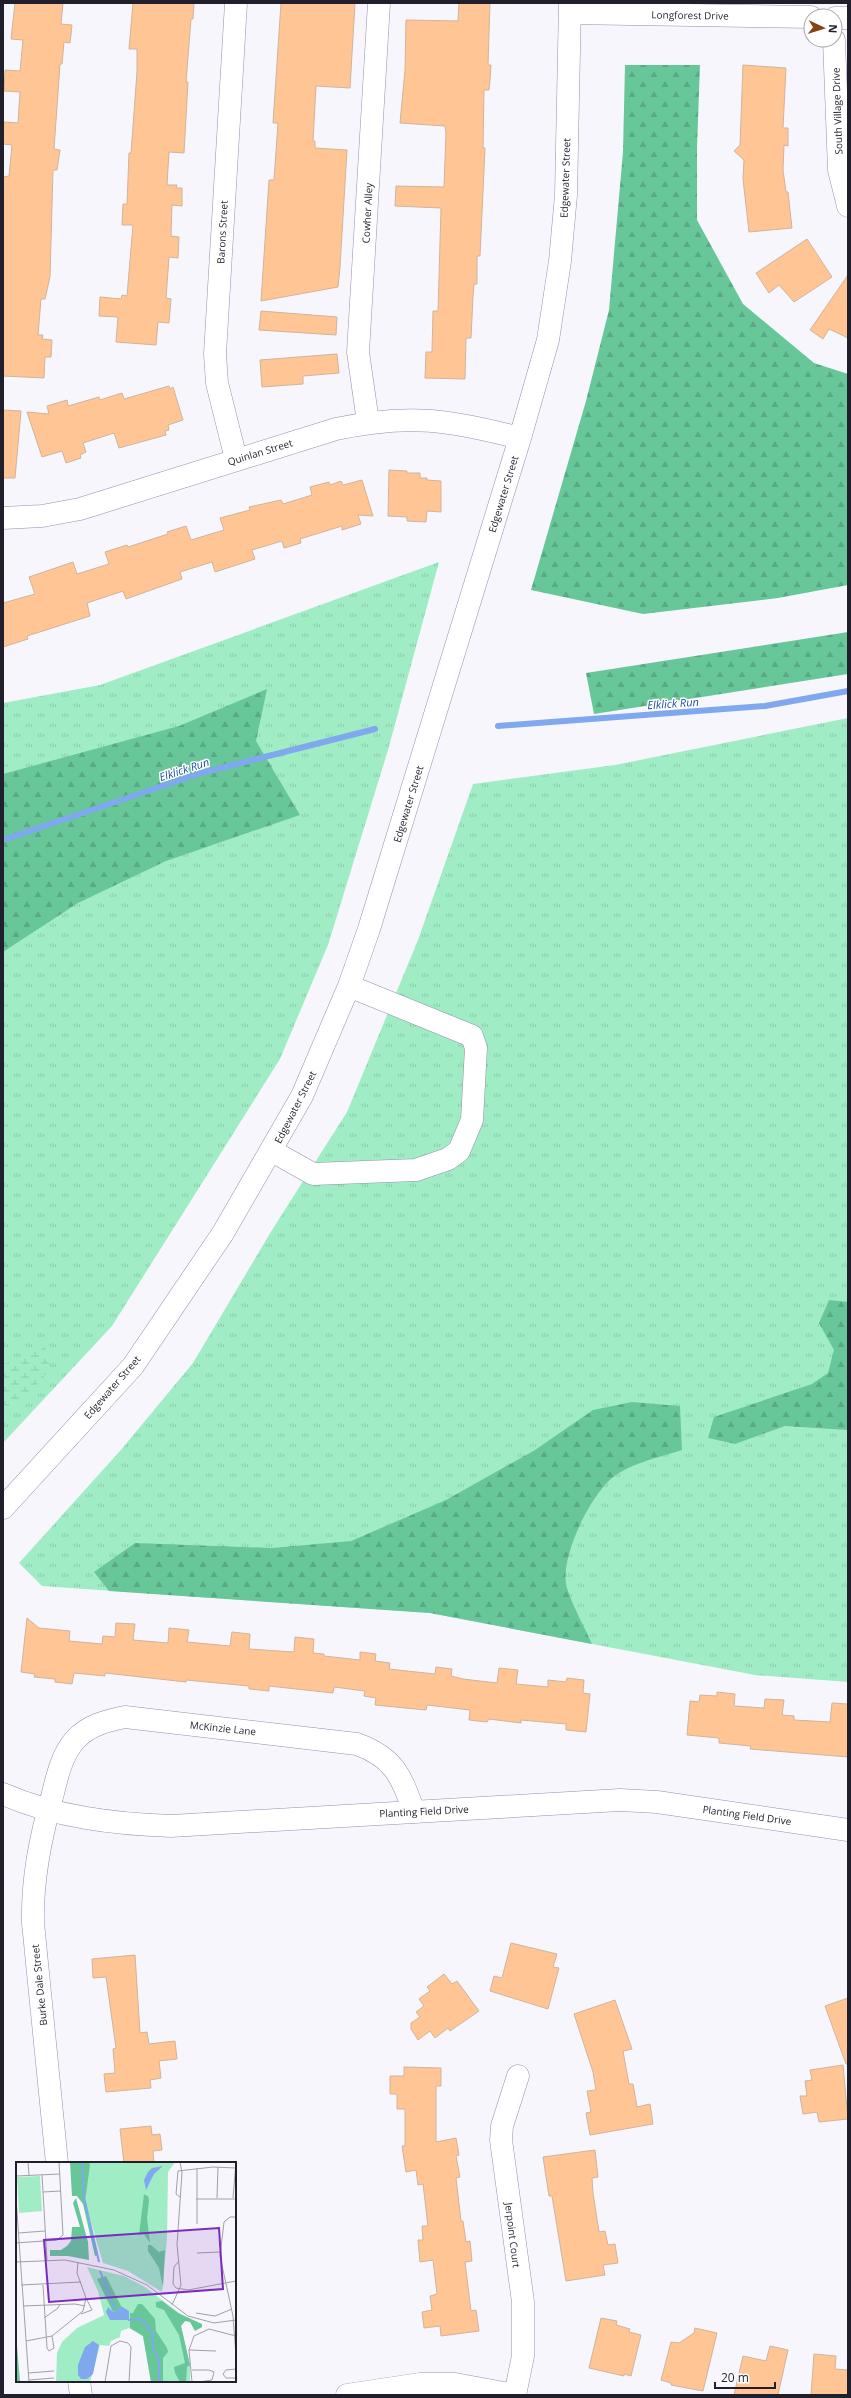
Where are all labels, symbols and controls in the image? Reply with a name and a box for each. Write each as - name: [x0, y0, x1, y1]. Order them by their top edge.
- street label: Longforest Drive: [651, 7, 729, 23]
- north arrow: [803, 8, 843, 48]
- text: N: [826, 24, 841, 34]
- street label: South Village Drive: [828, 67, 846, 155]
- street label: Edgewater Street: [557, 137, 573, 218]
- street label: Cowher Alley: [358, 181, 376, 244]
- street label: Barons Street: [213, 199, 231, 264]
- street label: Quinlan Street: [226, 435, 295, 469]
- street label: Edgewater Street: [485, 453, 521, 534]
- water label: Elklick Run: [647, 694, 699, 712]
- water label: Elklick Run: [157, 754, 211, 784]
- street label: Edgewater Street: [390, 763, 426, 844]
- street label: Edgewater Street: [271, 1068, 320, 1146]
- street label: Edgewater Street: [81, 1352, 144, 1422]
- street label: McKinzie Lane: [189, 1718, 257, 1738]
- street label: Planting Field Drive: [379, 1802, 469, 1820]
- street label: Planting Field Drive: [702, 1802, 793, 1828]
- street label: Burke Dale Street: [28, 1943, 50, 2026]
- inset map: [16, 2162, 236, 2382]
- street label: Jerpoint Court: [502, 2201, 524, 2269]
- scale bar: [715, 2364, 775, 2390]
- text: 20 m: [721, 2369, 749, 2386]

